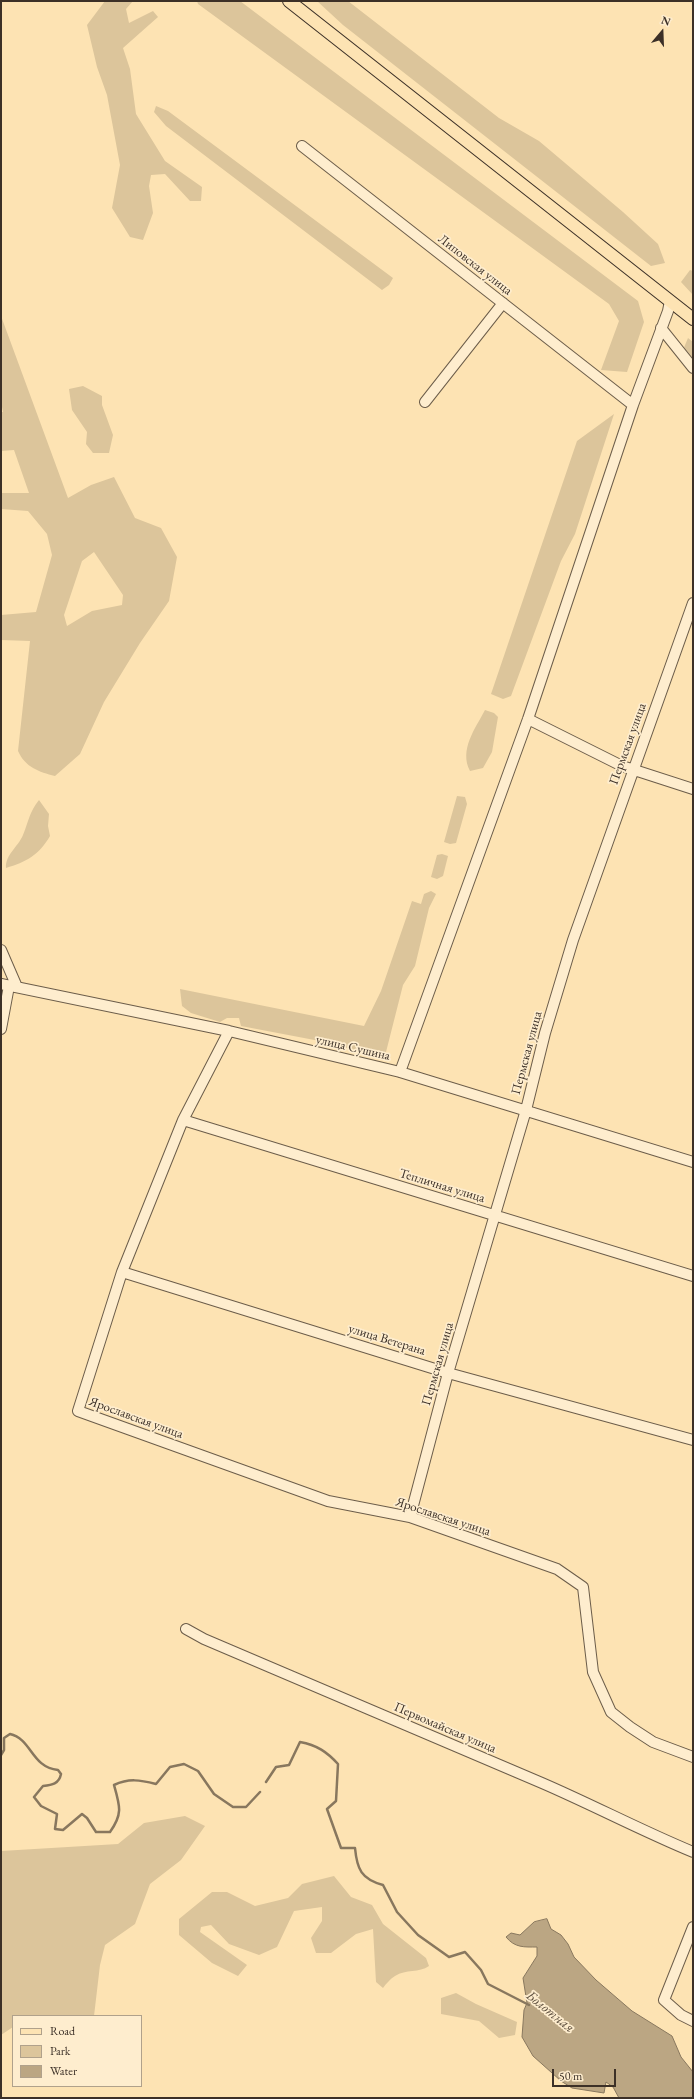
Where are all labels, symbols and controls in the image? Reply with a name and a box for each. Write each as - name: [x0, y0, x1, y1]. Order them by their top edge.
- north arrow: [642, 12, 682, 52]
- text: N: [659, 13, 672, 29]
- street label: Липовская улица: [435, 231, 515, 299]
- street label: Пермская улица: [606, 701, 650, 787]
- street label: Пермская улица: [508, 1010, 546, 1096]
- street label: улица Сушина: [314, 1032, 392, 1064]
- street label: Тепличная улица: [397, 1166, 487, 1206]
- street label: улица Ветерана: [347, 1321, 427, 1359]
- street label: Пермская улица: [419, 1321, 457, 1407]
- street label: Ярославская улица: [87, 1394, 185, 1442]
- street label: Ярославская улица: [394, 1494, 492, 1540]
- street label: Первомайская улица: [391, 1699, 499, 1757]
- water label: Болотная: [523, 1988, 577, 2036]
- legend: [12, 2015, 142, 2087]
- text: Road: [50, 2023, 75, 2039]
- text: Park: [50, 2043, 70, 2059]
- scale bar: [554, 2061, 618, 2087]
- text: Water: [50, 2063, 77, 2079]
- text: 50 m: [559, 2068, 582, 2084]

